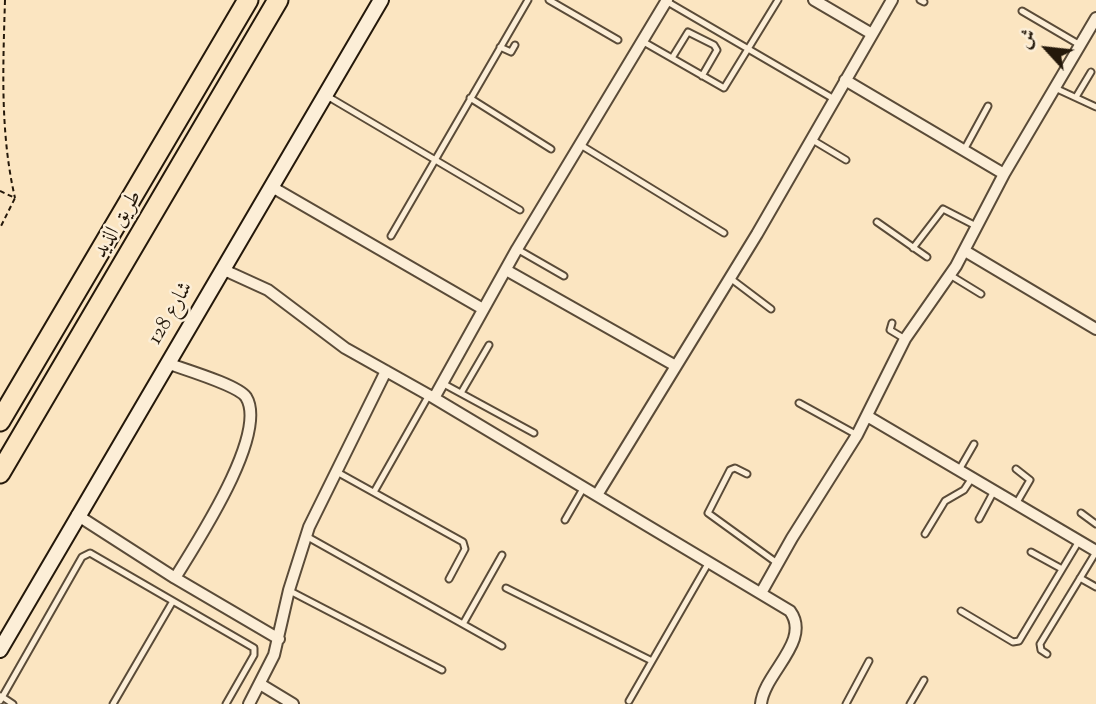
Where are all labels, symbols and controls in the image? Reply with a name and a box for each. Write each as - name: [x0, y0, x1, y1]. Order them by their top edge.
- north arrow: [1012, 14, 1082, 84]
- text: ش: [1012, 25, 1044, 54]
- street label: طريق الذيد: [89, 187, 149, 263]
- street label: شارع 128: [144, 278, 200, 350]

